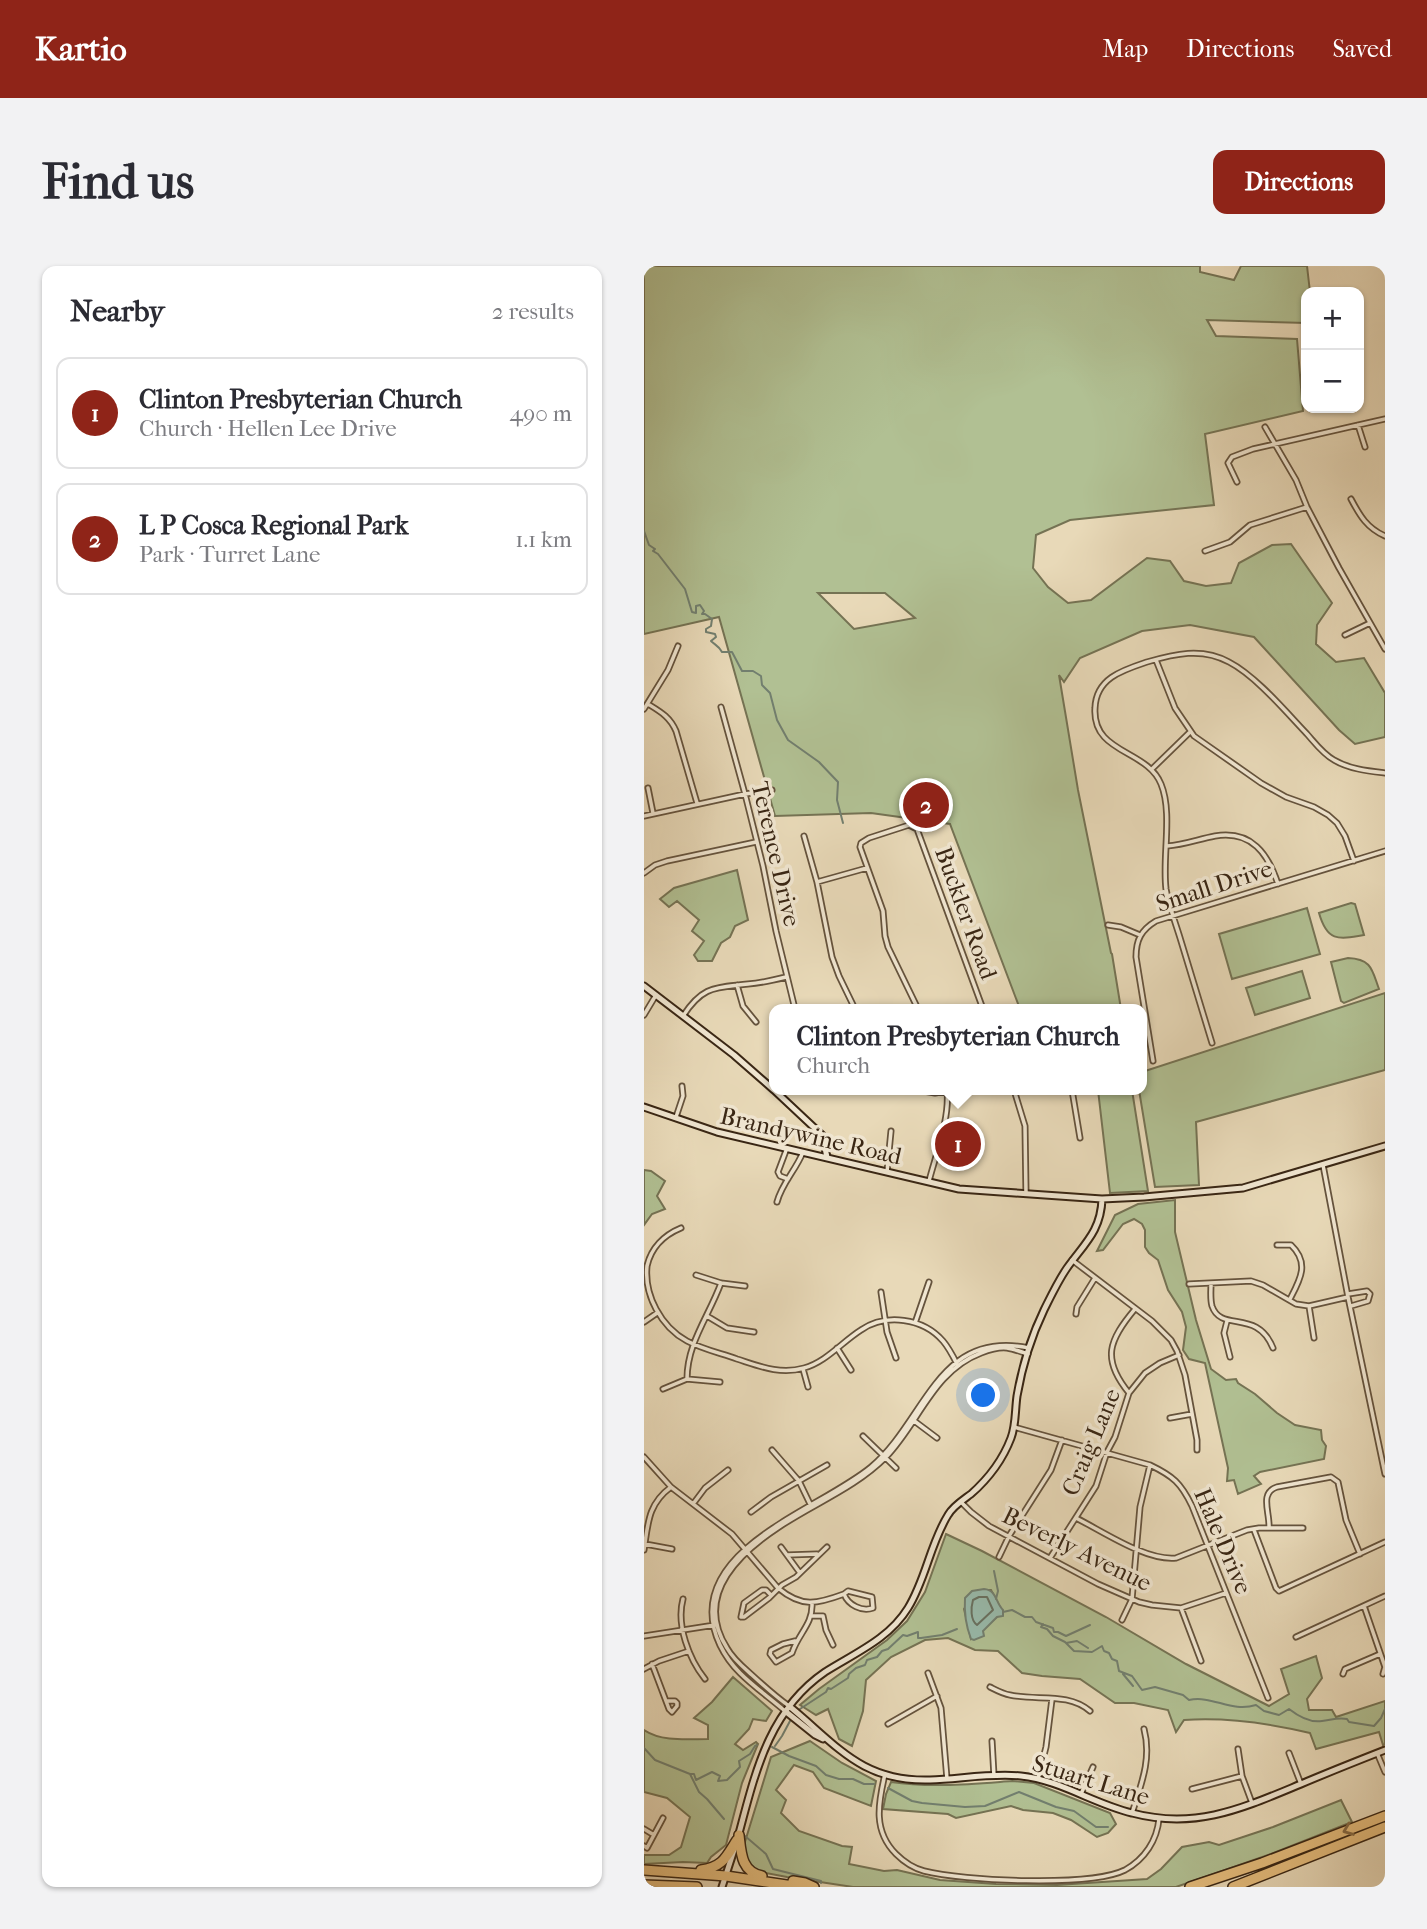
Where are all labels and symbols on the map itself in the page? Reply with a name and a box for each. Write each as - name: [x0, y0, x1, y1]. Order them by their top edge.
- street label: Terence Drive: [746, 779, 806, 929]
- pin: 2: [903, 779, 949, 831]
- street label: Buckler Road: [929, 843, 1003, 984]
- street label: Small Drive: [1152, 854, 1276, 918]
- street label: Brandywine Road: [717, 1101, 905, 1171]
- pin: 1: [935, 1118, 981, 1170]
- your location: [966, 1378, 1000, 1412]
- street label: Craig Lane: [1056, 1384, 1126, 1500]
- street label: Hale Drive: [1188, 1484, 1258, 1598]
- street label: Beverly Avenue: [998, 1501, 1156, 1597]
- street label: Stuart Lane: [1029, 1749, 1153, 1811]
- one-way arrow: [1343, 1821, 1355, 1835]

